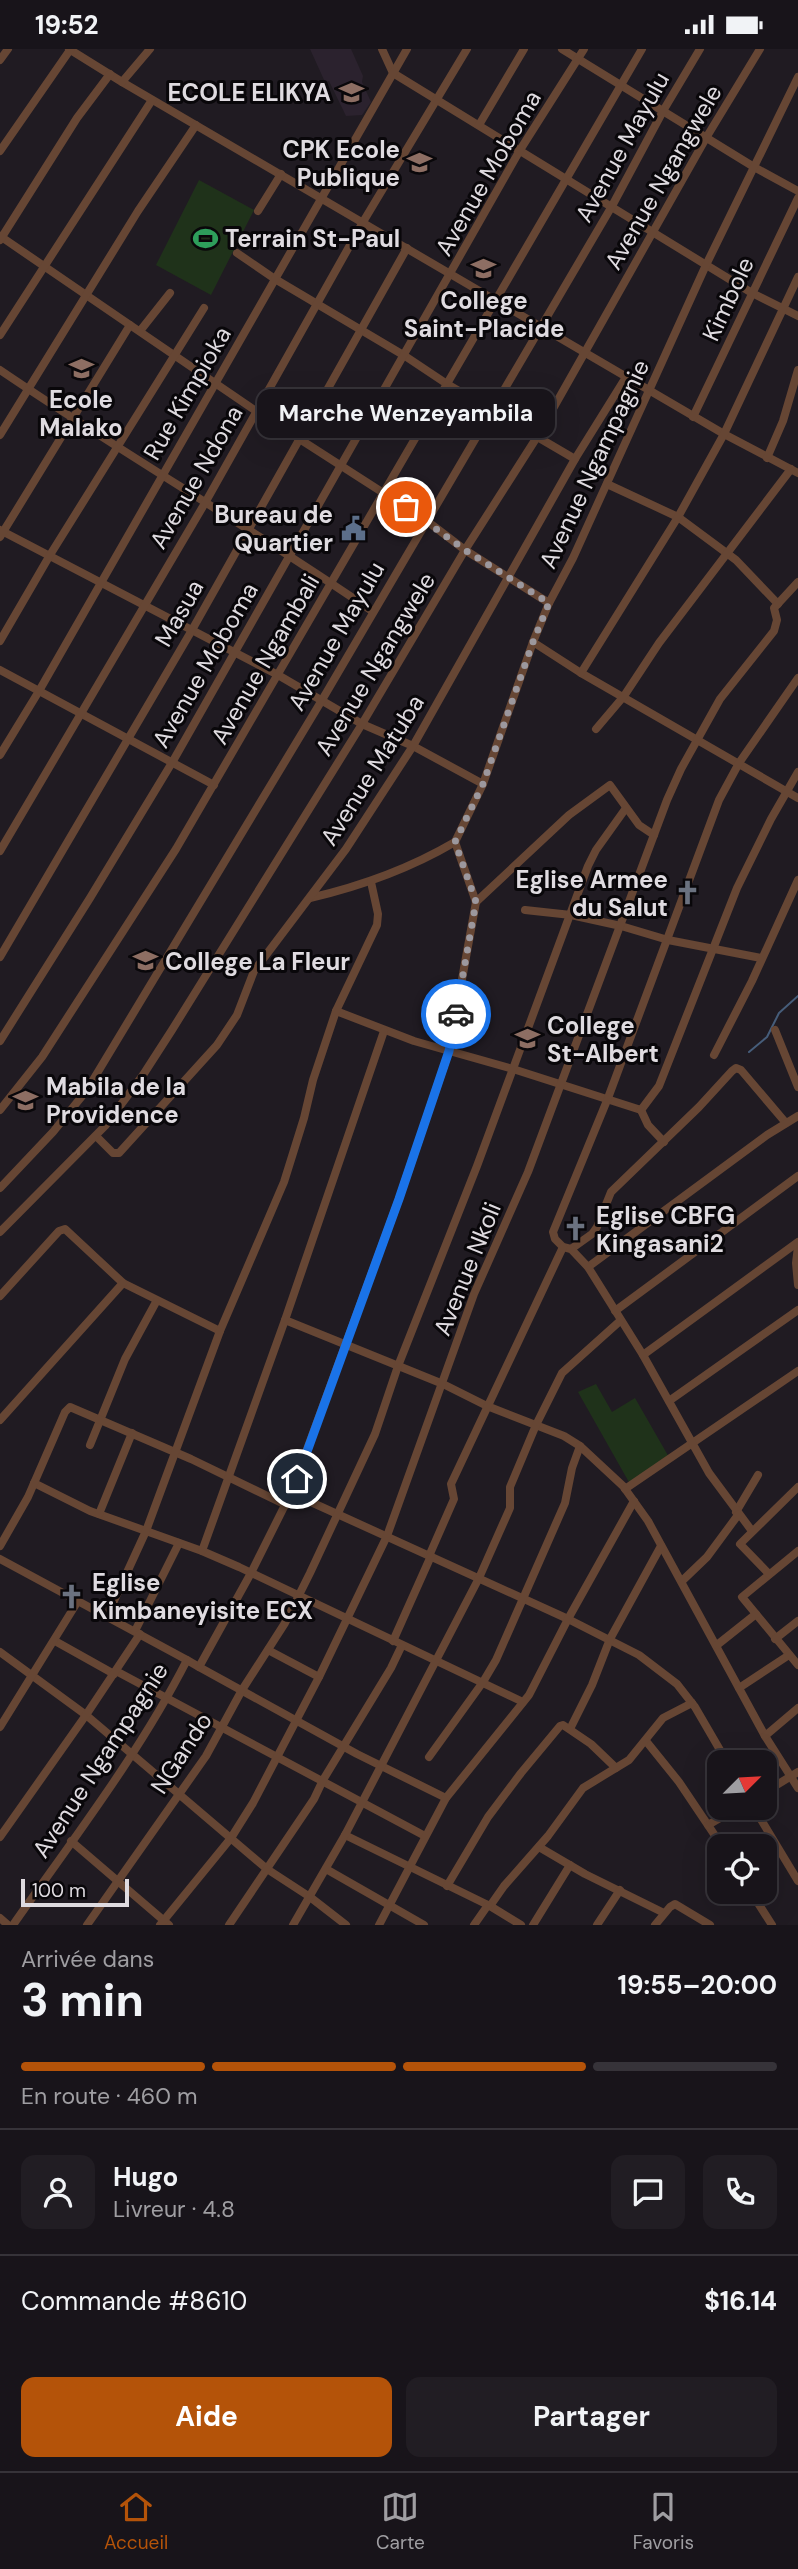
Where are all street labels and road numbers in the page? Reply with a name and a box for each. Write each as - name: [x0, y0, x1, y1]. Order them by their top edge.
- street label: Avenue Mayulu: [568, 66, 676, 228]
- street label: Avenue Ngangwele: [597, 79, 729, 275]
- street label: Avenue Moboma: [428, 85, 548, 261]
- street label: Kimbole: [695, 252, 761, 346]
- street label: Rue Kimpioka: [136, 321, 238, 465]
- street label: Avenue Ngampagnie: [532, 355, 656, 573]
- street label: Avenue Ndona: [142, 400, 250, 554]
- street label: Avenue Mayulu: [281, 556, 391, 716]
- street label: Avenue Ngangwele: [308, 567, 442, 761]
- street label: Avenue Ngambali: [204, 568, 326, 750]
- street label: Masua: [148, 574, 210, 652]
- street label: Avenue Moboma: [145, 577, 265, 753]
- street label: Avenue Matuba: [313, 689, 431, 851]
- street label: Avenue Nkoli: [426, 1198, 508, 1340]
- street label: Avenue Ngampagnie: [25, 1656, 175, 1864]
- street label: NGando: [143, 1706, 219, 1800]

